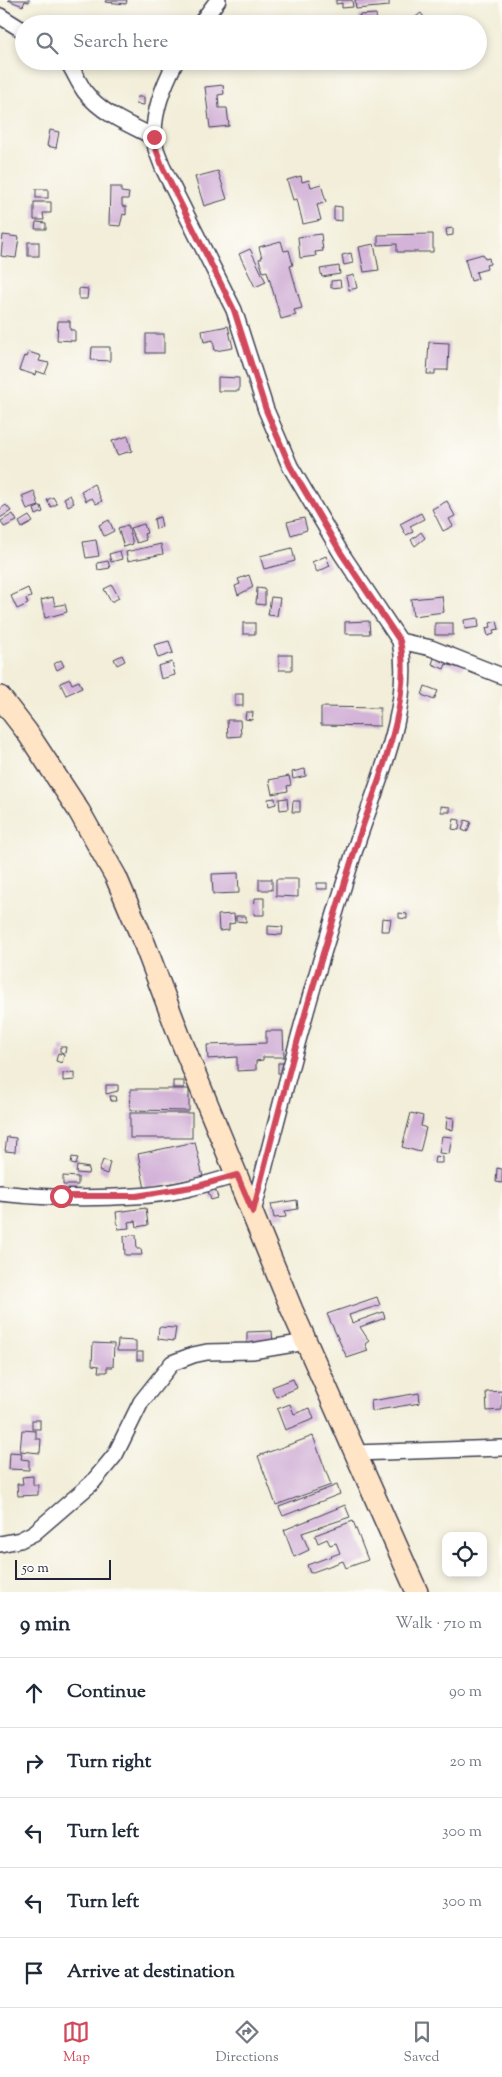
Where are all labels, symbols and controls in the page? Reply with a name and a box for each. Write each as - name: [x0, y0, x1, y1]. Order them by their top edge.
- search box: [15, 15, 487, 70]
- icon: search: [33, 29, 61, 57]
- text: Search here: [73, 29, 168, 56]
- route end: [143, 126, 166, 149]
- route start: [50, 1185, 73, 1208]
- map controls: [442, 1532, 487, 1577]
- button: locate: [442, 1532, 487, 1577]
- scale bar: [15, 1557, 111, 1580]
- text: 50 m: [22, 1559, 49, 1579]
- text: 9 min: [20, 1610, 70, 1640]
- text: Walk · 710 m: [395, 1613, 482, 1636]
- icon: ahead: [20, 1679, 48, 1707]
- text: Continue: [67, 1679, 146, 1706]
- text: 90 m: [449, 1681, 482, 1704]
- icon: right: [20, 1749, 48, 1777]
- text: Turn right: [67, 1749, 151, 1776]
- text: 20 m: [449, 1751, 482, 1774]
- icon: left: [20, 1819, 48, 1847]
- text: Turn left: [67, 1819, 139, 1846]
- text: 300 m: [442, 1821, 482, 1844]
- icon: left: [20, 1889, 48, 1917]
- text: Turn left: [67, 1889, 139, 1916]
- text: 300 m: [442, 1891, 482, 1914]
- icon: arrive: [20, 1959, 48, 1987]
- text: Arrive at destination: [67, 1959, 235, 1986]
- tab: Map: [62, 2018, 90, 2068]
- tab: Directions: [215, 2018, 279, 2068]
- tab: Saved: [404, 2018, 439, 2068]

